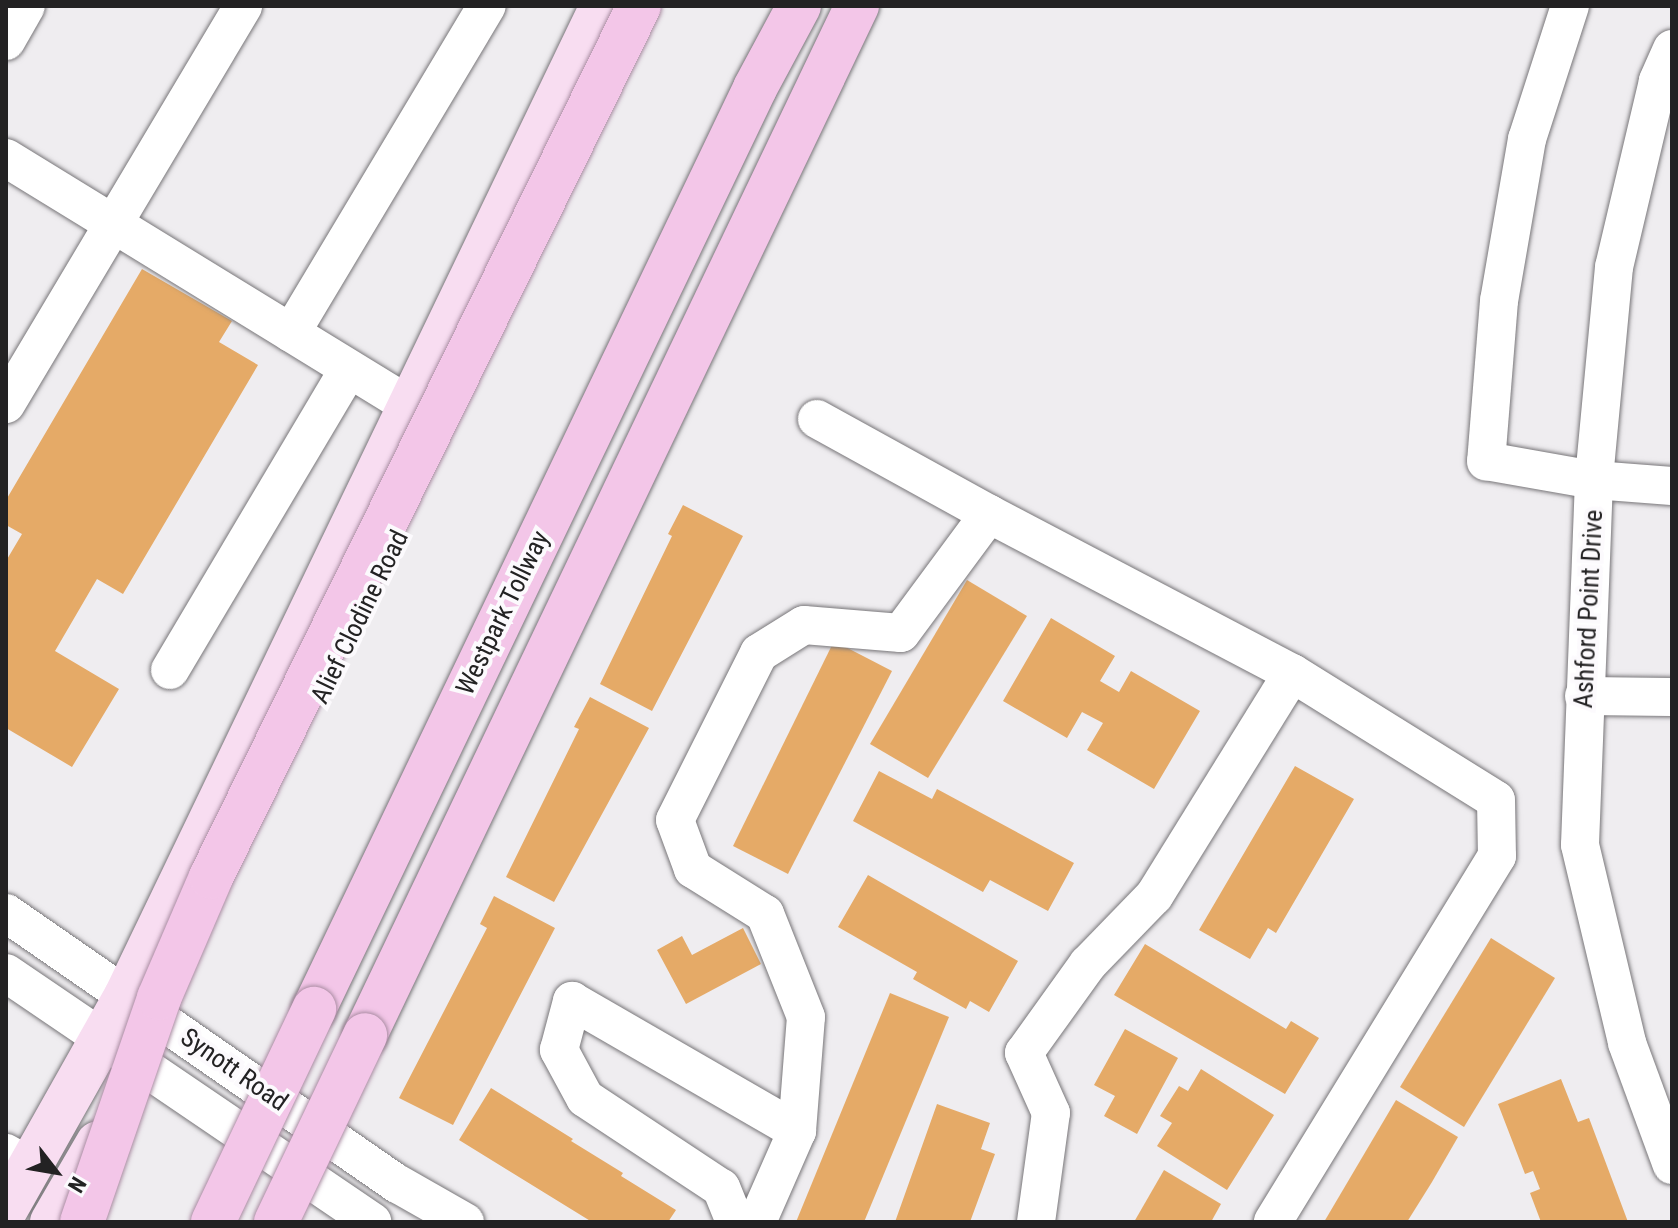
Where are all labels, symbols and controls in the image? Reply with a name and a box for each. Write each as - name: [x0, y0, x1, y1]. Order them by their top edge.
- street label: Ashford Point Drive: [1568, 509, 1610, 709]
- street label: Alief Clodine Road: [305, 525, 415, 709]
- street label: Westpark Tollway: [450, 526, 556, 700]
- street label: Synott Road: [174, 1022, 294, 1118]
- north arrow: [16, 1132, 96, 1212]
- text: N: [63, 1172, 91, 1197]

